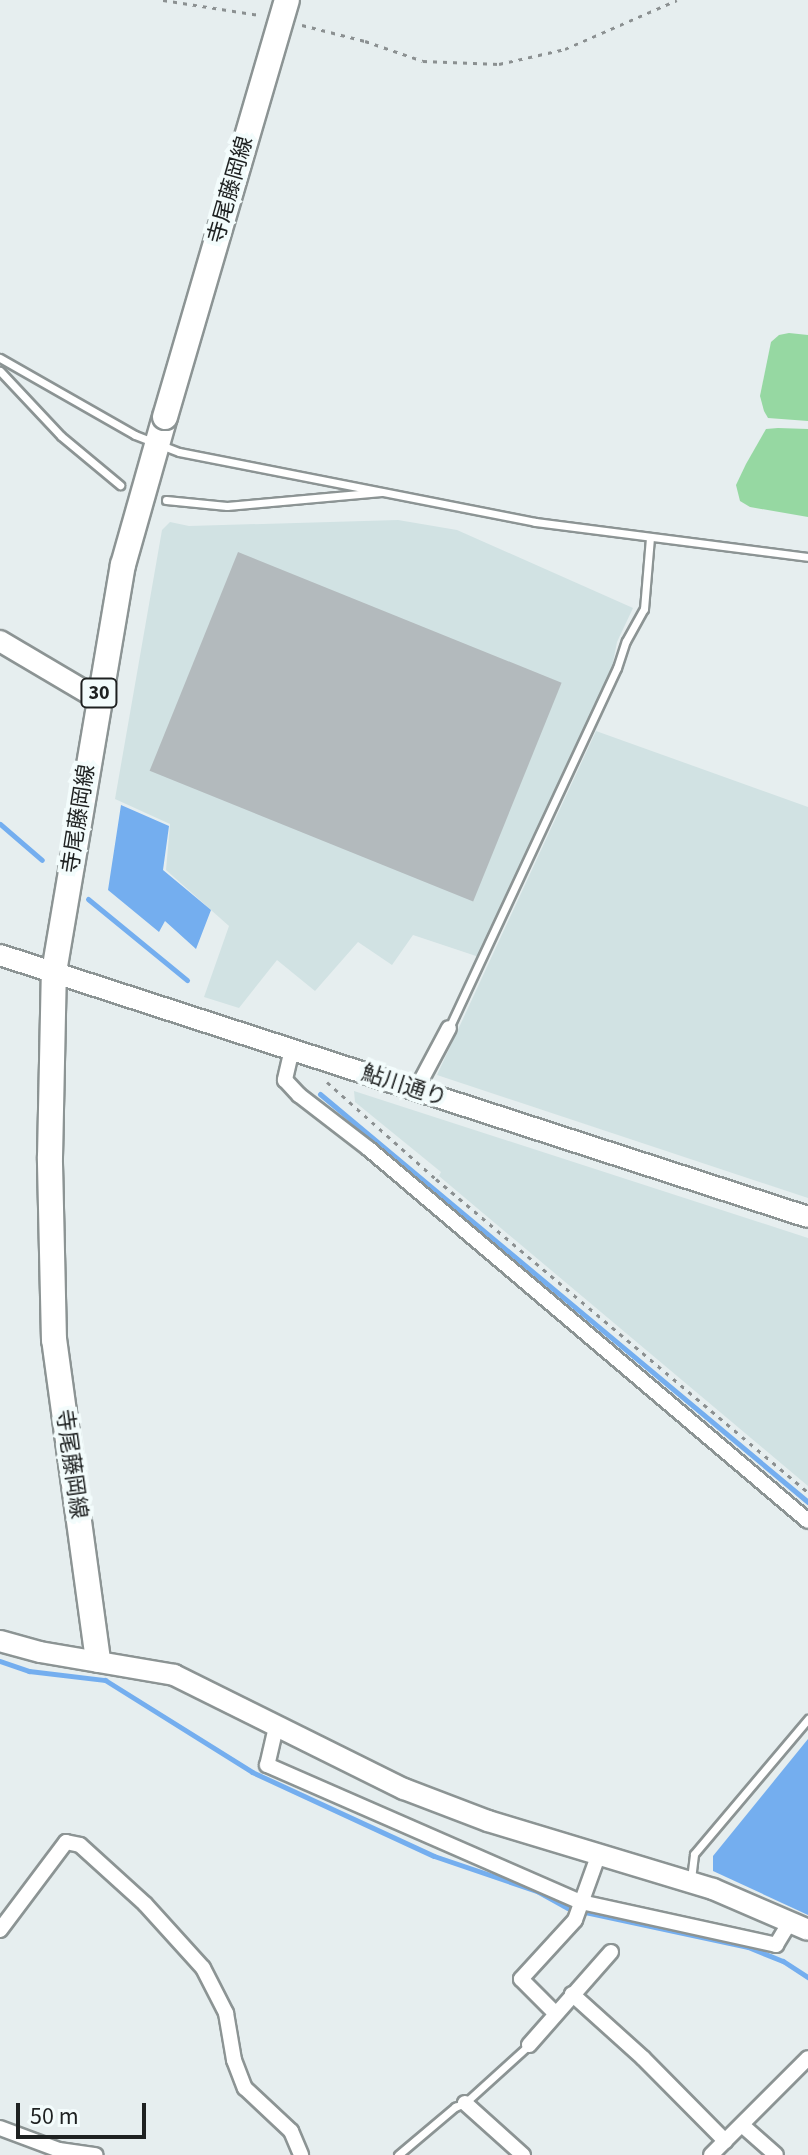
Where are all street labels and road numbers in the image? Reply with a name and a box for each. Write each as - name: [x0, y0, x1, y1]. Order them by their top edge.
- street label: 寺尾藤岡線: [203, 133, 259, 247]
- road number: 30: [79, 677, 119, 709]
- street label: 寺尾藤岡線: [57, 763, 101, 875]
- street label: 鮎川通り: [358, 1060, 450, 1112]
- street label: 寺尾藤岡線: [50, 1408, 92, 1520]

